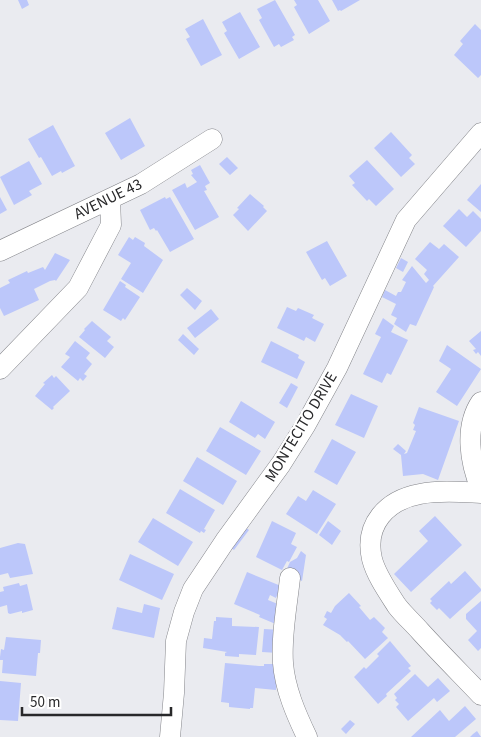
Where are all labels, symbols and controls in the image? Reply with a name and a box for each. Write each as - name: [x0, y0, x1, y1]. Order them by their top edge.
- street label: AVENUE 43: [70, 173, 146, 225]
- street label: MONTECITO DRIVE: [259, 368, 343, 486]
- scale bar: [22, 684, 171, 716]
- text: 50 m: [30, 692, 60, 713]

